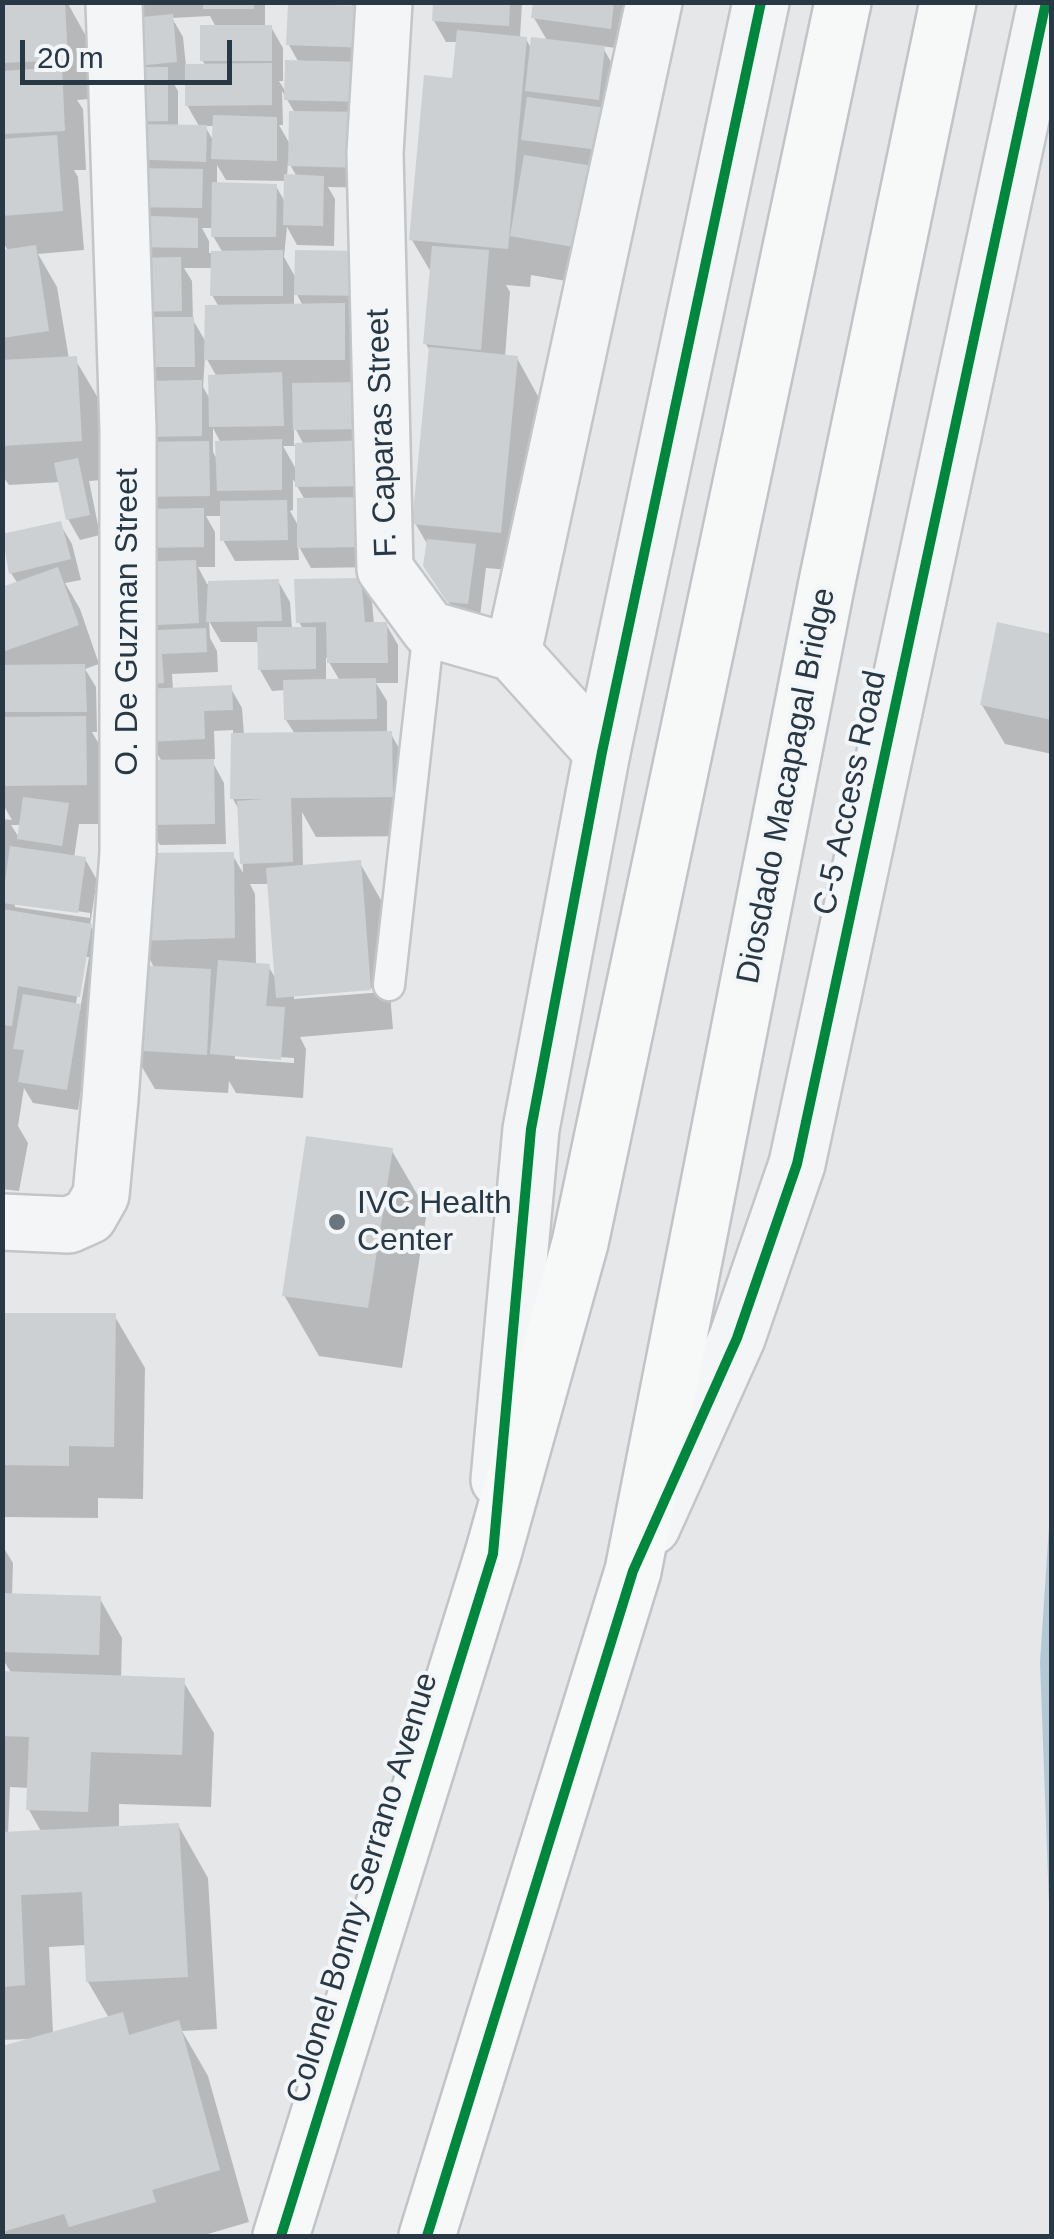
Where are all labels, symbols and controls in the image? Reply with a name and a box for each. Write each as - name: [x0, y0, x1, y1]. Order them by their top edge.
- scale bar: [25, 20, 238, 82]
- text: 20 m: [37, 41, 104, 74]
- street label: F. Caparas Street: [359, 308, 407, 558]
- street label: O. De Guzman Street: [109, 468, 147, 776]
- street label: Diosdado Macapagal Bridge: [730, 585, 844, 987]
- street label: C-5 Access Road: [806, 667, 896, 919]
- place label: IVC Health Center: [357, 1185, 512, 1260]
- marker: IVC Health Center: [326, 1211, 348, 1233]
- street label: Colonel Bonny Serrano Avenue: [279, 1668, 447, 2108]

